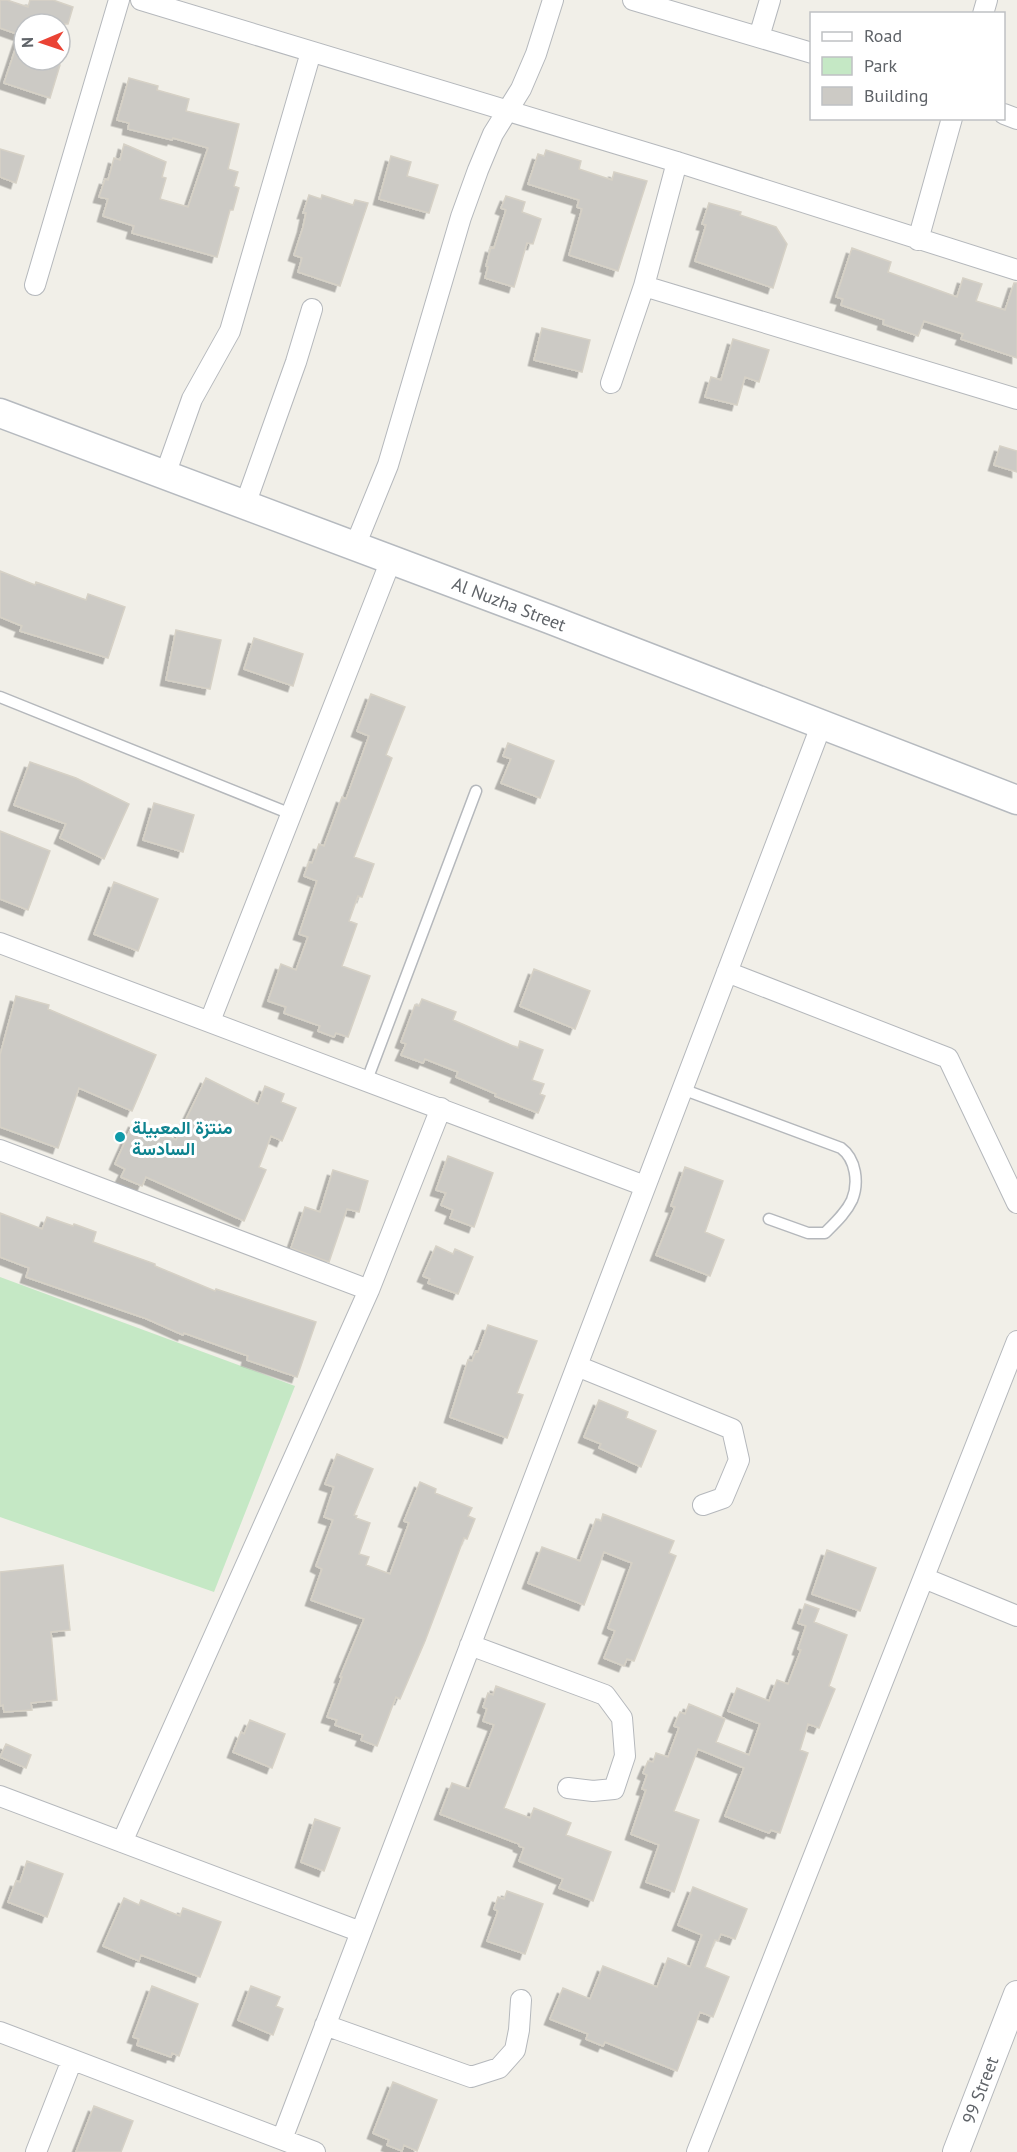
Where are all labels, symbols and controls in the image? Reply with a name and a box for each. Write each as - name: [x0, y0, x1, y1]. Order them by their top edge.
- north arrow: [12, 12, 72, 72]
- legend: [810, 12, 1005, 120]
- text: Road: [864, 24, 902, 47]
- text: N: [17, 37, 37, 48]
- text: Park: [864, 54, 897, 77]
- text: Building: [864, 84, 928, 107]
- street label: Al Nuzha Street: [449, 572, 569, 636]
- place label: منتزة المعبيلة السادسة: [132, 1116, 233, 1160]
- marker: منتزة المعبيلة السادسة: [113, 1130, 127, 1144]
- street label: 99 Street: [957, 2053, 1003, 2127]

